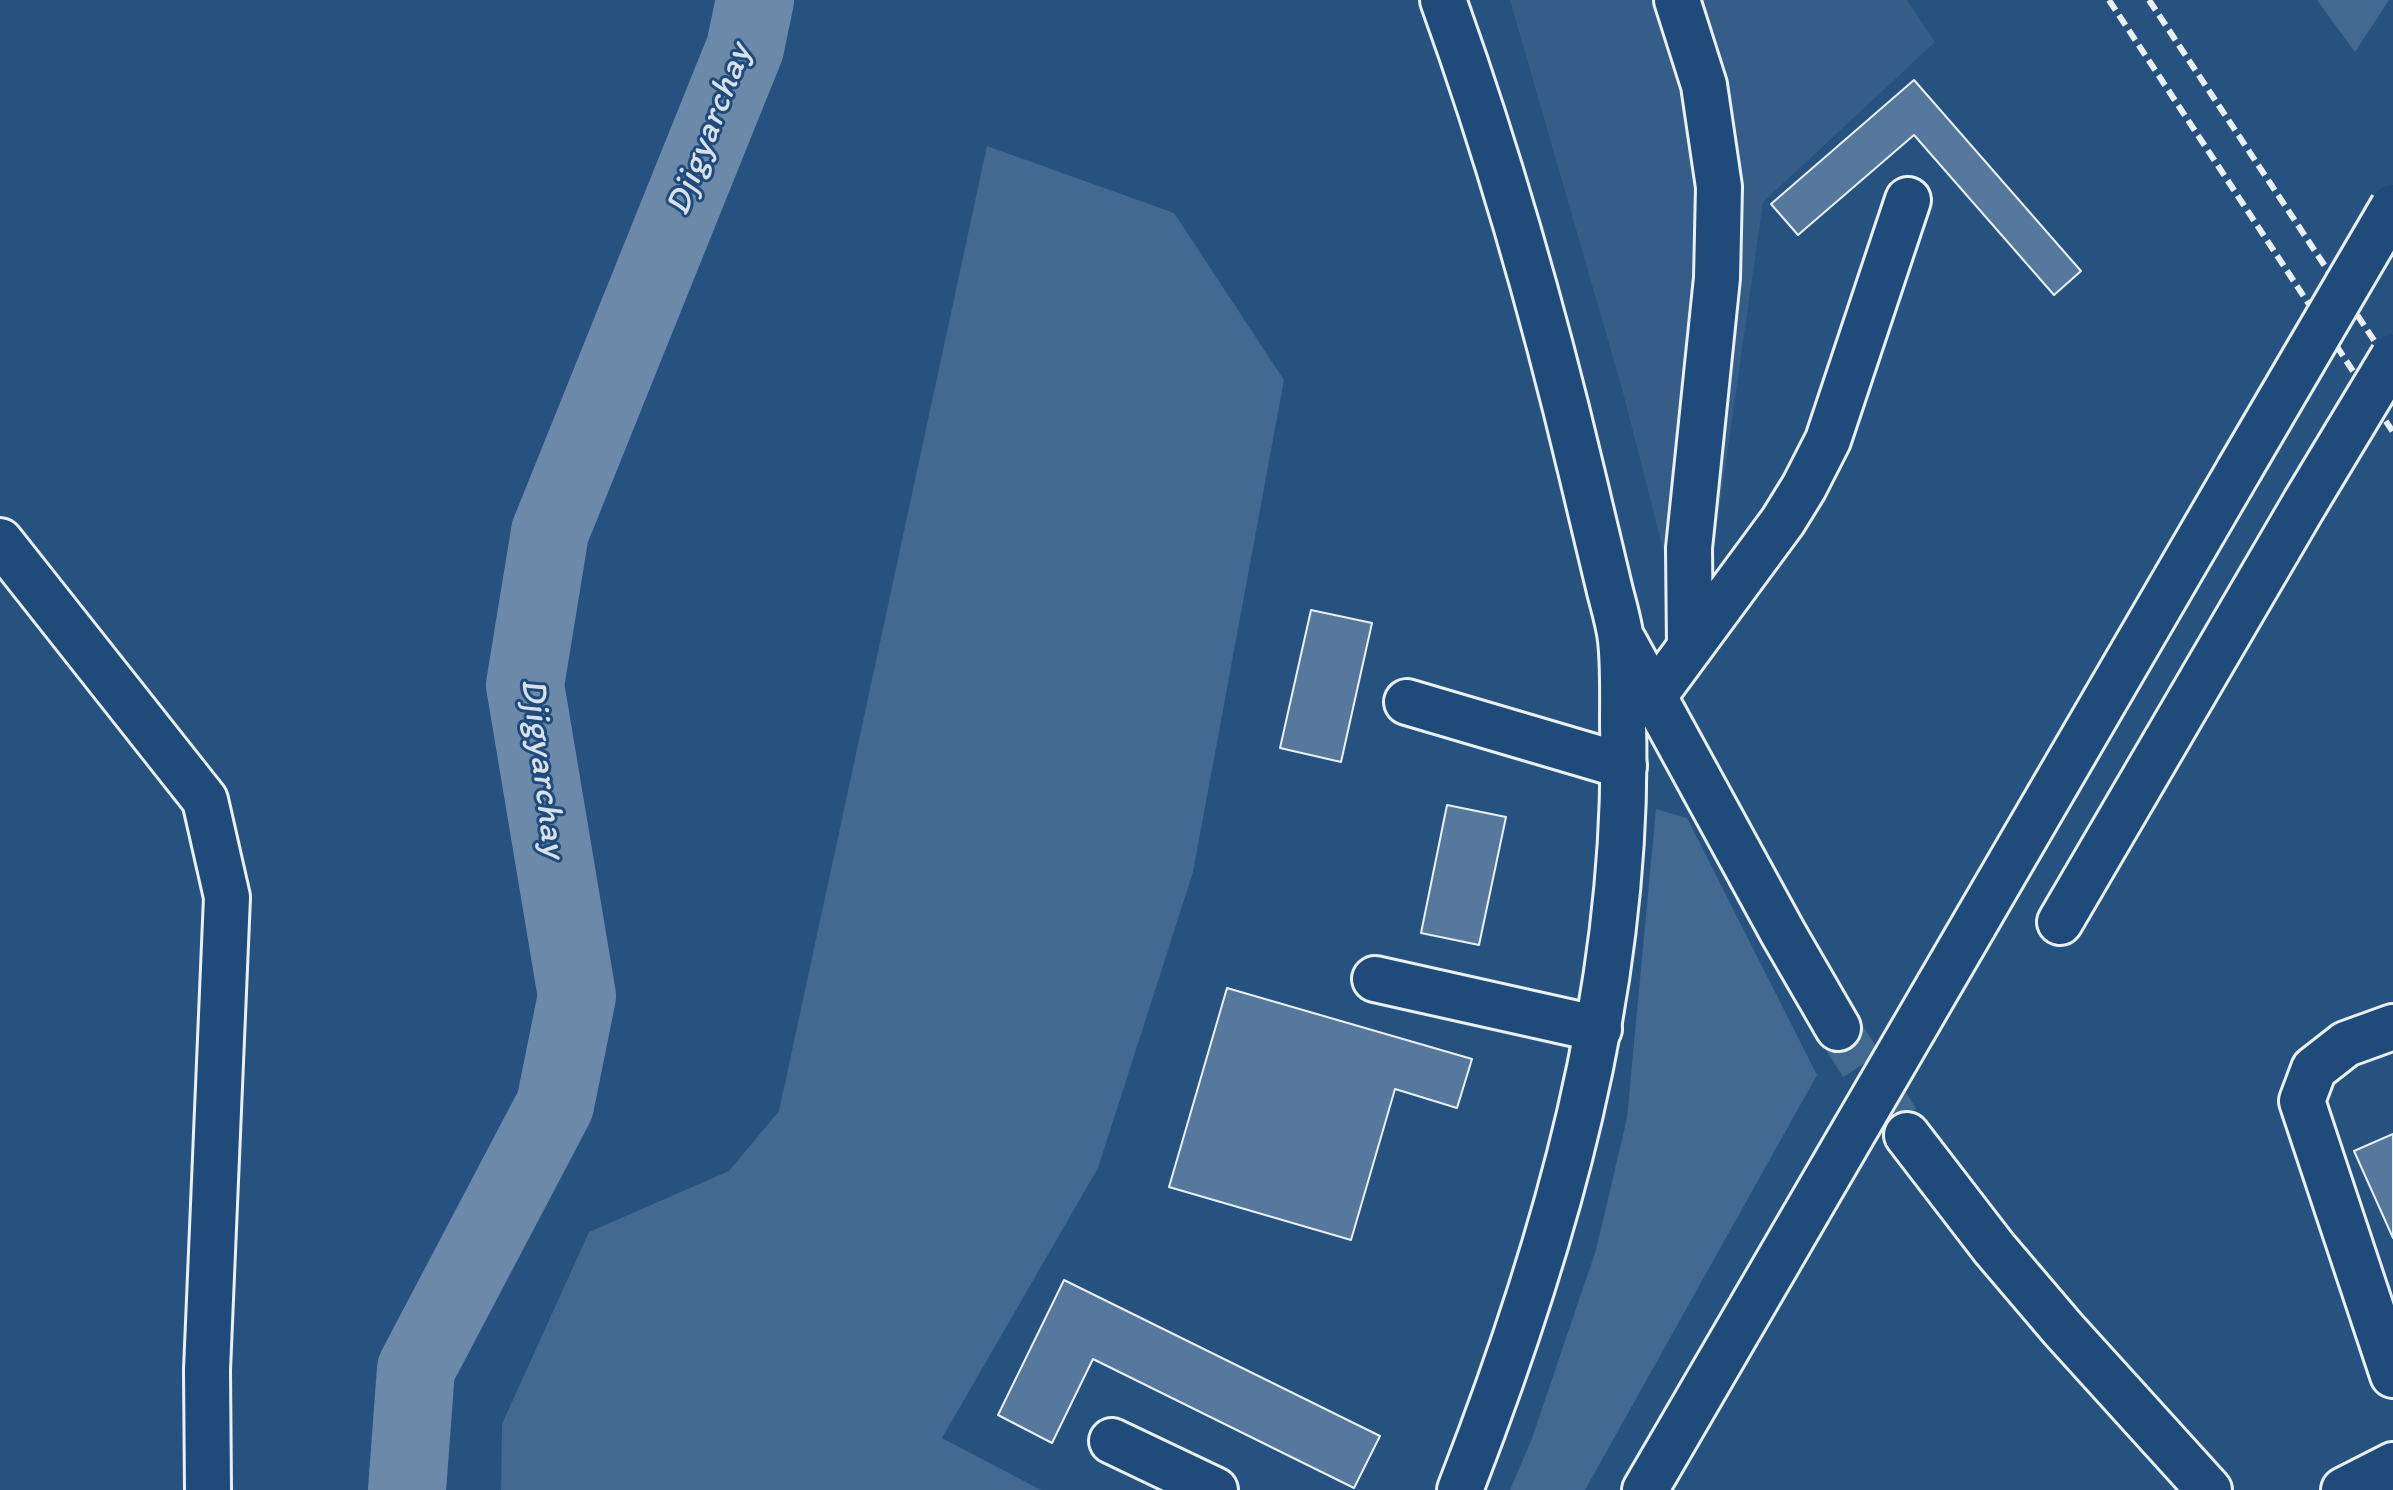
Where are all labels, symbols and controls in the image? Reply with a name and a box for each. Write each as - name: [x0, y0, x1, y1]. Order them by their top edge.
- water label: Djigyarchay: [658, 38, 762, 222]
- water label: Djigyarchay: [510, 676, 574, 860]

